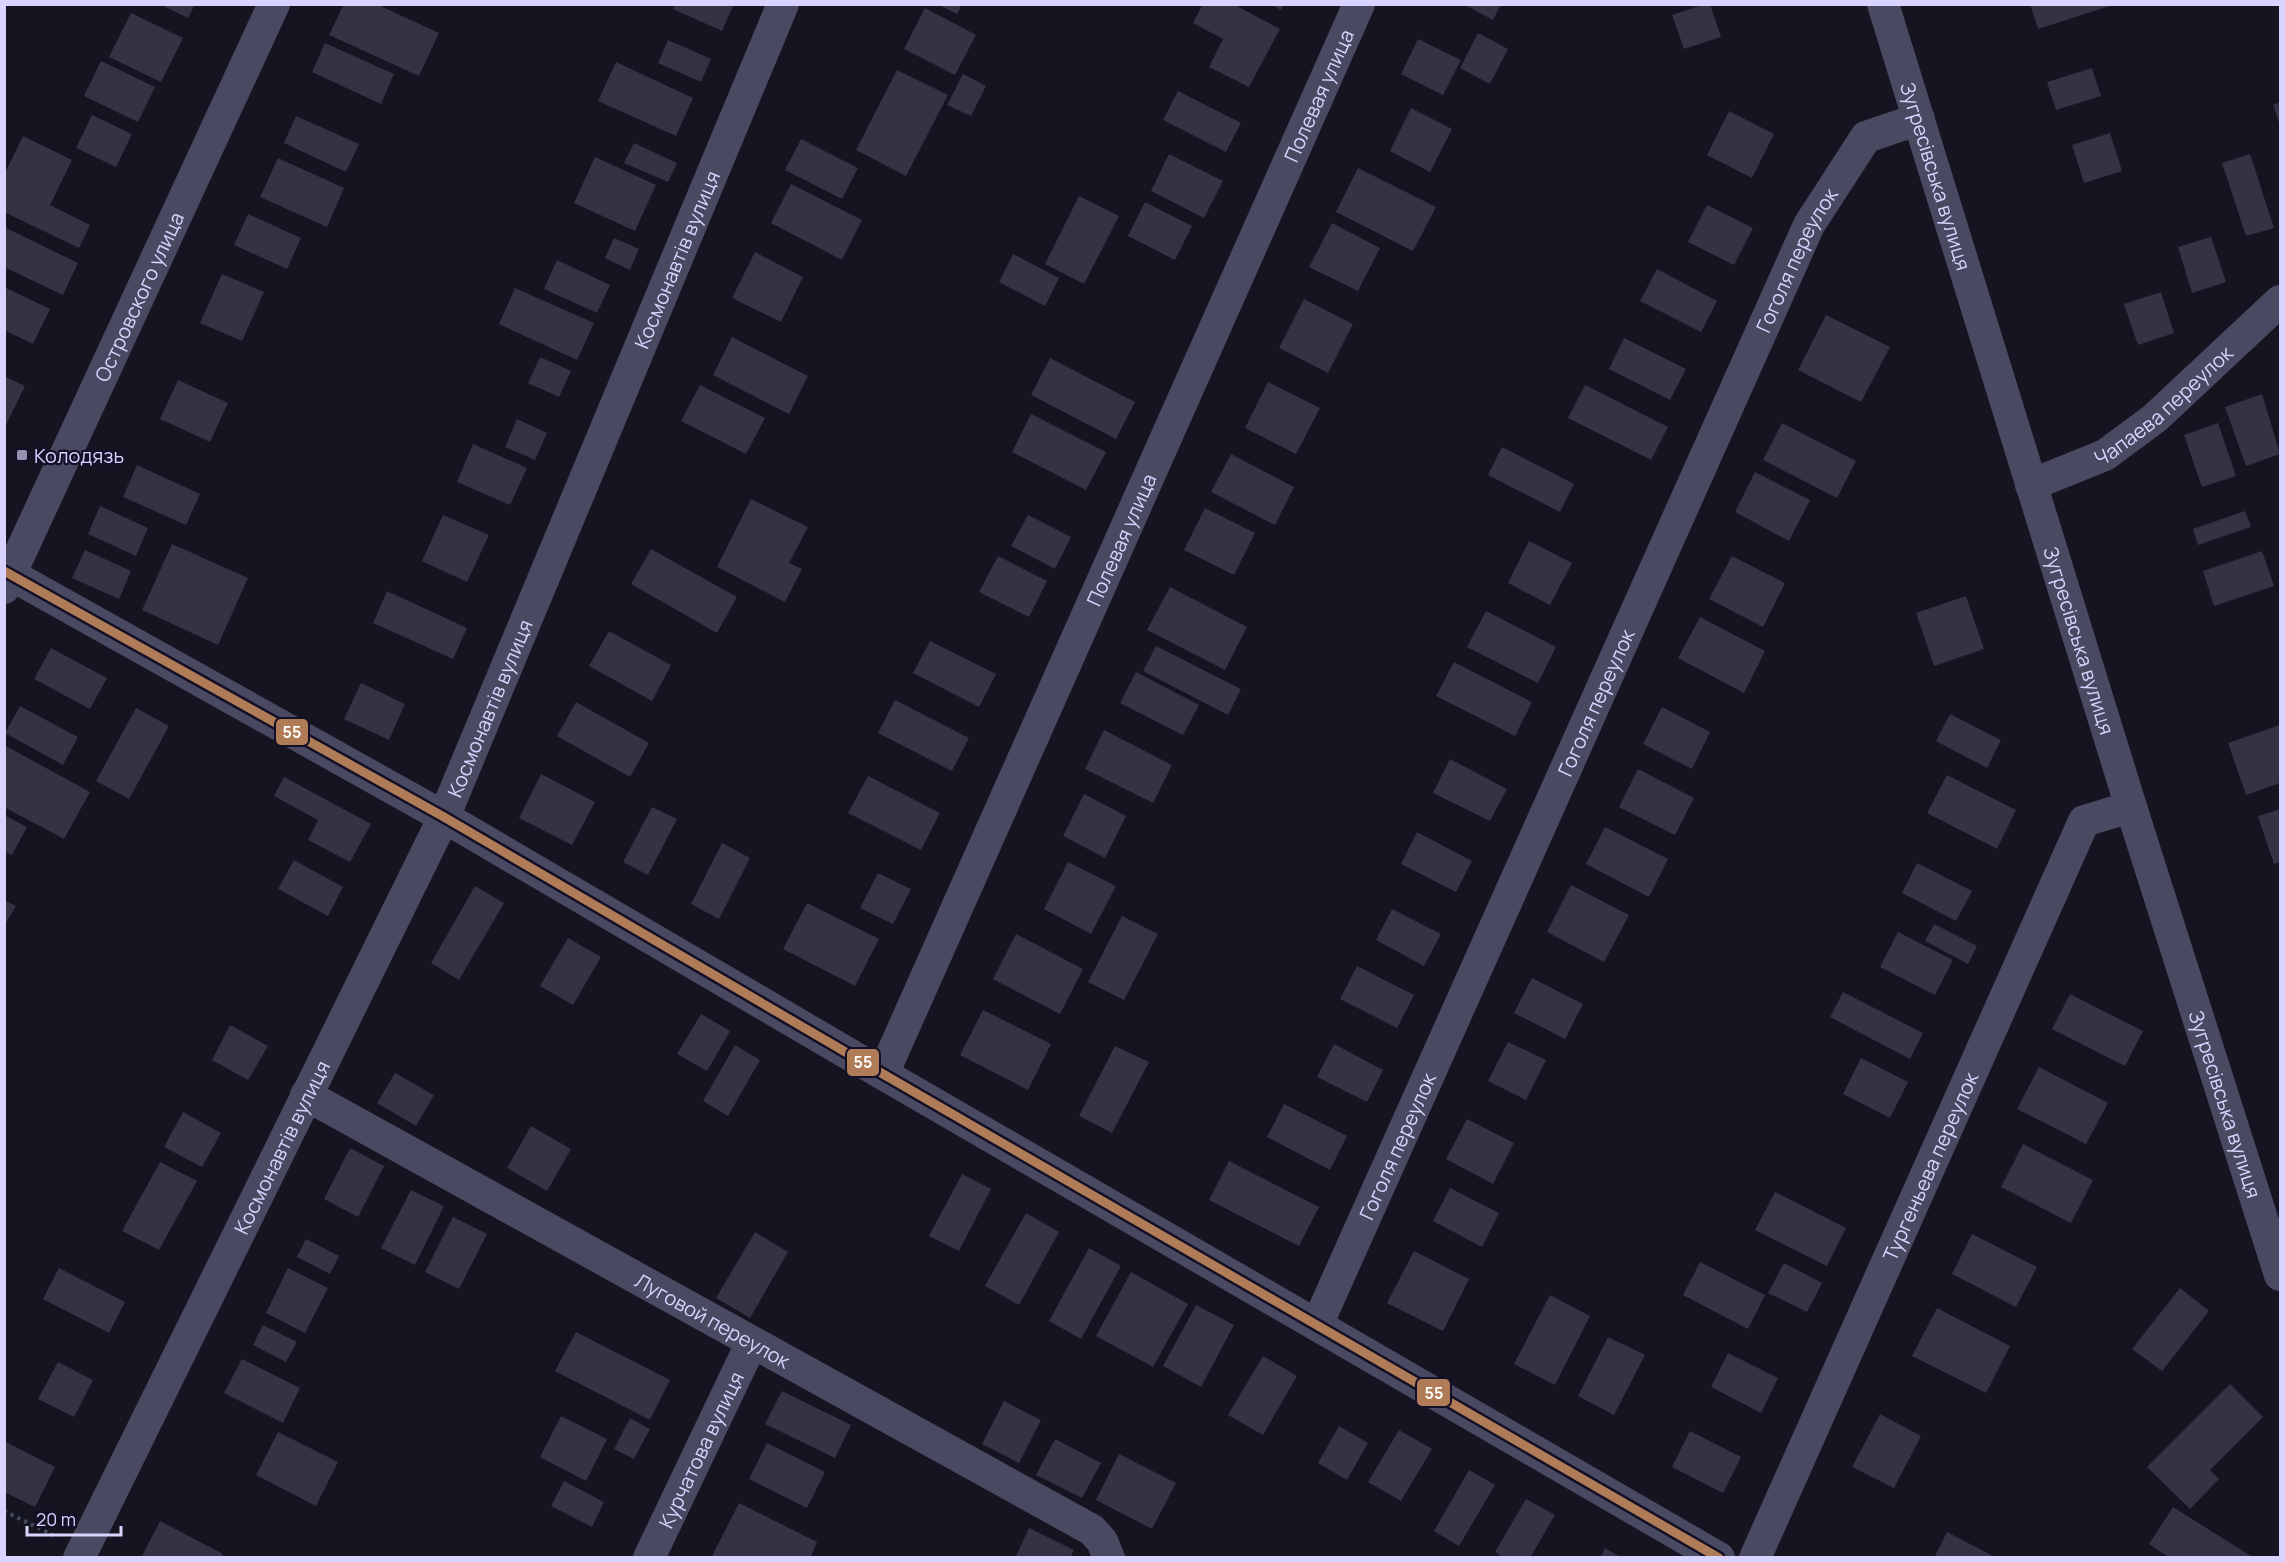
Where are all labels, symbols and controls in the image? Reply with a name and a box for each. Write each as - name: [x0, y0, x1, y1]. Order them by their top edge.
- street label: Полевая улица: [1277, 25, 1360, 166]
- street label: Зугресівська вулиця: [1894, 79, 1978, 273]
- street label: Космонавтів вулиця: [627, 167, 725, 352]
- street label: Гоголя переулок: [1749, 181, 1844, 337]
- street label: Островского улица: [88, 207, 190, 386]
- street label: Чапаева переулок: [2090, 338, 2239, 472]
- place label: Колодязь: [34, 442, 124, 469]
- marker: Колодязь: [15, 448, 29, 462]
- street label: Полевая улица: [1080, 469, 1162, 610]
- street label: Зугресівська вулиця: [2038, 543, 2121, 738]
- street label: Космонавтів вулиця: [440, 615, 538, 801]
- street label: Гоголя переулок: [1551, 624, 1641, 780]
- line badge: 55: [275, 718, 309, 746]
- text: 55: [283, 721, 301, 743]
- street label: Зугресівська вулиця: [2183, 1007, 2268, 1201]
- line badge: 55: [846, 1048, 880, 1077]
- text: 55: [854, 1051, 872, 1073]
- street label: Космонавтів вулиця: [227, 1056, 335, 1238]
- street label: Гоголя переулок: [1352, 1067, 1442, 1224]
- street label: Тургеньева переулок: [1876, 1067, 1984, 1265]
- street label: Луговой переулок: [630, 1266, 796, 1374]
- street label: Курчатова вулиця: [652, 1367, 749, 1532]
- line badge: 55: [1416, 1378, 1451, 1407]
- text: 55: [1425, 1382, 1443, 1404]
- scale bar: [27, 1499, 122, 1537]
- text: 20 m: [36, 1507, 76, 1531]

